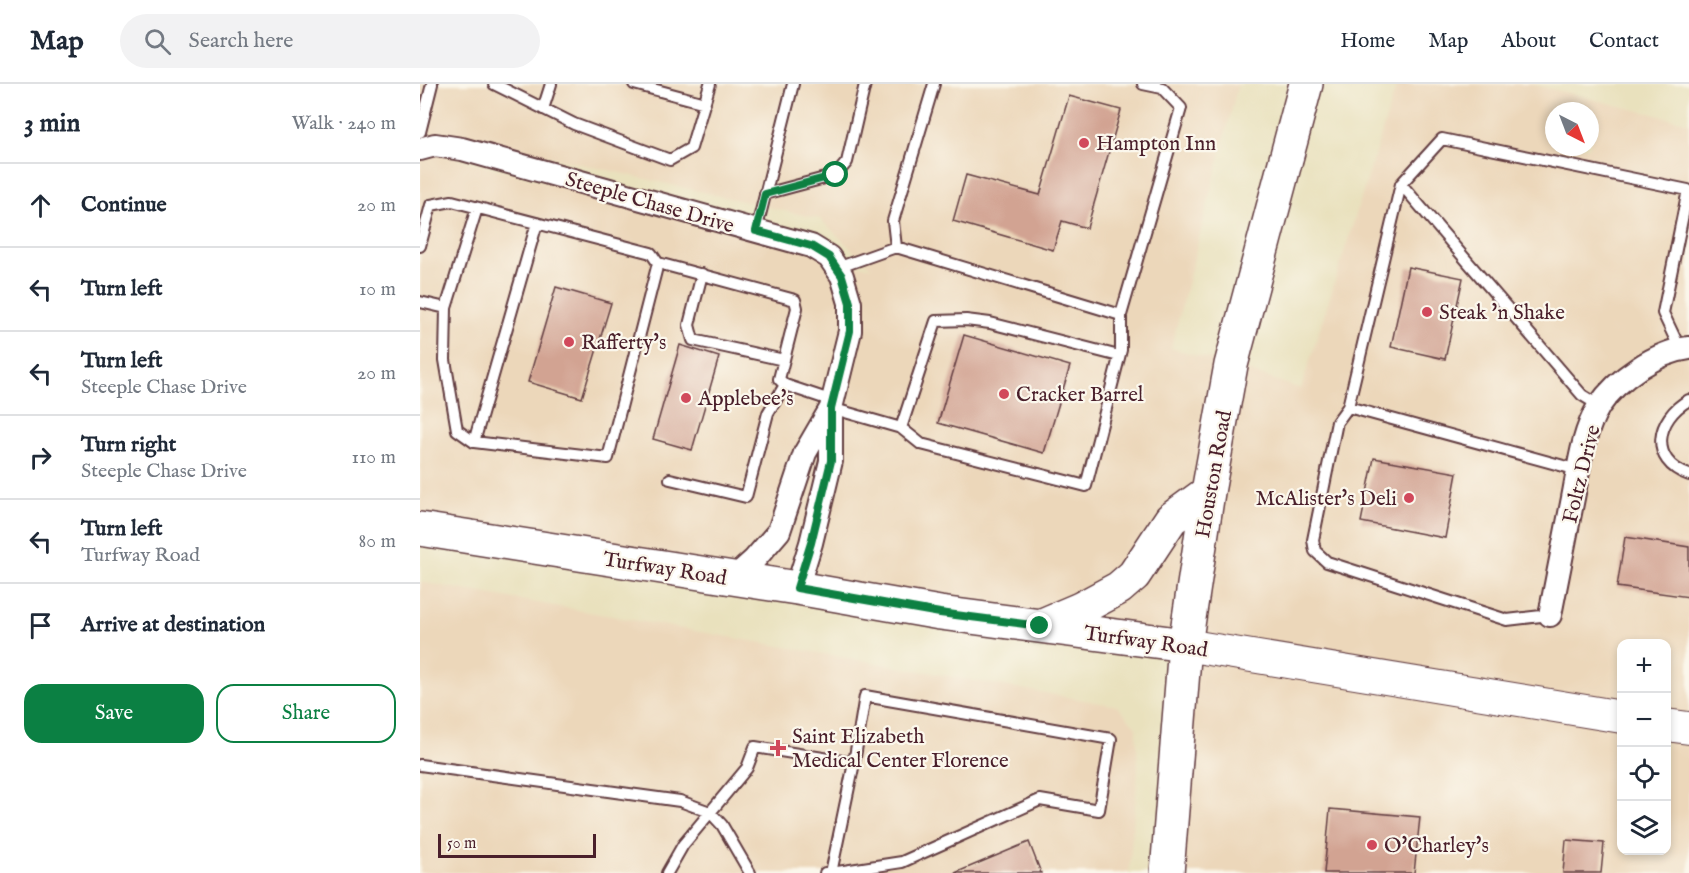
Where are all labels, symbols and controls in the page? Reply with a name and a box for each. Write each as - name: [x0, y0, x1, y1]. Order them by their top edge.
- search box: [120, 14, 540, 68]
- text: Map: [30, 24, 84, 59]
- icon: search: [141, 25, 174, 58]
- text: Search here: [189, 27, 293, 55]
- text: Home: [1340, 28, 1395, 55]
- text: Map: [1428, 28, 1468, 55]
- text: About: [1501, 28, 1556, 55]
- text: Contact: [1589, 28, 1659, 55]
- north arrow: [1545, 102, 1599, 156]
- text: 3 min: [24, 107, 80, 140]
- text: Walk · 240 m: [291, 111, 396, 136]
- place label: Hampton Inn: [1096, 131, 1216, 158]
- marker: Hampton Inn: [1077, 136, 1091, 150]
- route start: [822, 161, 848, 187]
- street label: Steeple Chase Drive: [562, 166, 737, 241]
- icon: ahead: [24, 189, 57, 222]
- text: Continue: [81, 191, 167, 219]
- text: 20 m: [357, 193, 396, 218]
- icon: left: [24, 273, 57, 306]
- text: Turn left: [81, 275, 163, 303]
- text: 10 m: [359, 277, 396, 302]
- place label: Steak 'n Shake: [1439, 300, 1565, 327]
- marker: Steak 'n Shake: [1420, 305, 1434, 319]
- place label: Rafferty's: [581, 330, 666, 357]
- marker: Rafferty's: [562, 335, 576, 349]
- text: Turn left: [81, 347, 163, 375]
- icon: left: [24, 357, 57, 390]
- text: 20 m: [357, 361, 396, 386]
- text: Steeple Chase Drive: [81, 375, 247, 400]
- place label: Cracker Barrel: [1016, 382, 1144, 409]
- place label: Applebee's: [697, 386, 794, 413]
- marker: Cracker Barrel: [997, 387, 1011, 401]
- marker: Applebee's: [679, 391, 693, 405]
- street label: Houston Road: [1190, 408, 1239, 540]
- street label: Foltz Drive: [1557, 422, 1608, 526]
- text: Turn right: [81, 431, 176, 459]
- icon: right: [24, 441, 57, 474]
- text: 110 m: [352, 445, 396, 470]
- text: Steeple Chase Drive: [81, 459, 247, 484]
- place label: McAlister's Deli: [1255, 486, 1397, 513]
- marker: McAlister's Deli: [1402, 491, 1416, 505]
- text: Turn left: [81, 515, 163, 543]
- icon: left: [24, 525, 57, 558]
- text: 80 m: [359, 529, 396, 554]
- text: Turfway Road: [81, 543, 200, 568]
- street label: Turfway Road: [601, 546, 729, 593]
- icon: arrive: [24, 609, 57, 642]
- text: Arrive at destination: [81, 611, 265, 639]
- route end: [1026, 612, 1052, 638]
- street label: Turfway Road: [1082, 620, 1210, 665]
- map controls: [1617, 639, 1671, 855]
- button: +: [1617, 639, 1671, 693]
- button: Save: [24, 684, 204, 743]
- button: Share: [216, 684, 396, 743]
- button: −: [1617, 693, 1671, 747]
- place label: Saint Elizabeth Medical Center Florence: [792, 724, 1009, 775]
- marker: Saint Elizabeth Medical Center Florence: [769, 739, 787, 757]
- button: locate: [1617, 747, 1671, 801]
- button: layers: [1617, 801, 1671, 855]
- scale bar: [438, 831, 596, 858]
- place label: O'Charley's: [1384, 833, 1489, 860]
- text: 50 m: [447, 834, 476, 854]
- marker: O'Charley's: [1365, 838, 1379, 852]

